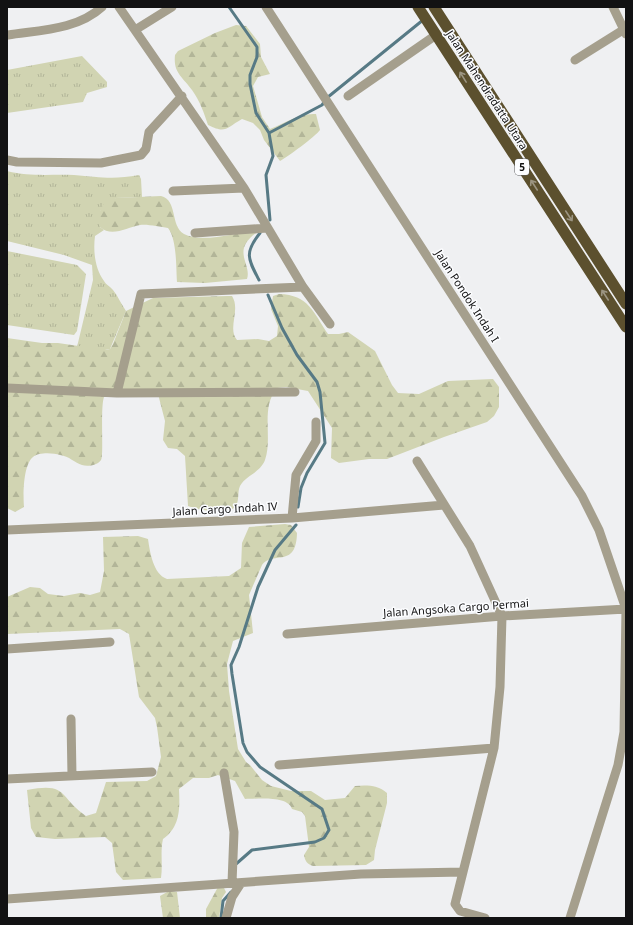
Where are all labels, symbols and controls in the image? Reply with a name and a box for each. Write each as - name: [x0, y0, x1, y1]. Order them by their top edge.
- street label: Jalan Mahendradatta Utara: [443, 26, 532, 152]
- one-way arrow: [458, 71, 466, 83]
- road number: 5: [515, 159, 529, 175]
- one-way arrow: [530, 180, 538, 191]
- one-way arrow: [566, 210, 574, 222]
- street label: Jalan Pondok Indah I: [431, 246, 503, 345]
- one-way arrow: [601, 289, 609, 300]
- street label: Jalan Cargo Indah IV: [171, 498, 278, 519]
- street label: Jalan Angsoka Cargo Permai: [382, 595, 529, 620]

